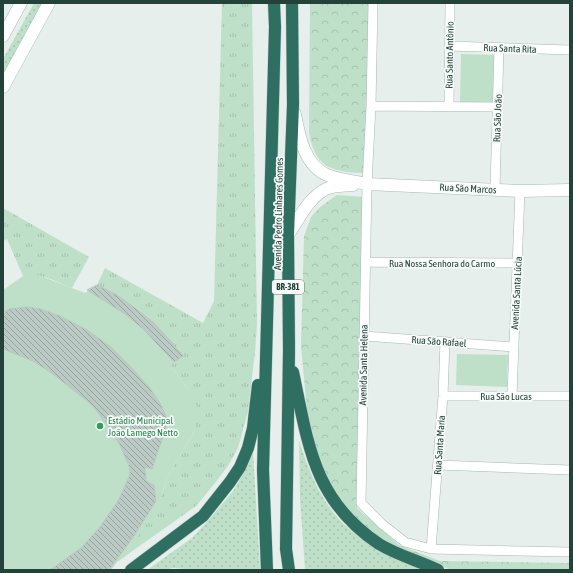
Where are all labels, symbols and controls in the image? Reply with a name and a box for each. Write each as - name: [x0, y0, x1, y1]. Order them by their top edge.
- street label: Rua Santo Antônio: [443, 21, 456, 89]
- street label: Rua Santa Rita: [483, 42, 537, 55]
- street label: Rua São João: [491, 94, 504, 142]
- street label: Avenida Pedro Linhares Gomes: [272, 157, 285, 270]
- street label: Rua São Marcos: [439, 182, 497, 196]
- street label: Avenida Santa Lúcia: [509, 256, 524, 330]
- street label: Rua Nossa Senhora do Carmo: [389, 258, 495, 269]
- road number: BR-381: [272, 280, 304, 294]
- street label: Avenida Santa Helena: [357, 324, 370, 406]
- street label: Rua São Rafael: [411, 334, 467, 349]
- street label: Rua São Lucas: [480, 391, 532, 402]
- place label: Estádio Municipal João Lamego Netto: [108, 415, 178, 438]
- street label: Rua Santa Maria: [432, 415, 447, 475]
- marker: Estádio Municipal João Lamego Netto: [95, 421, 105, 431]

